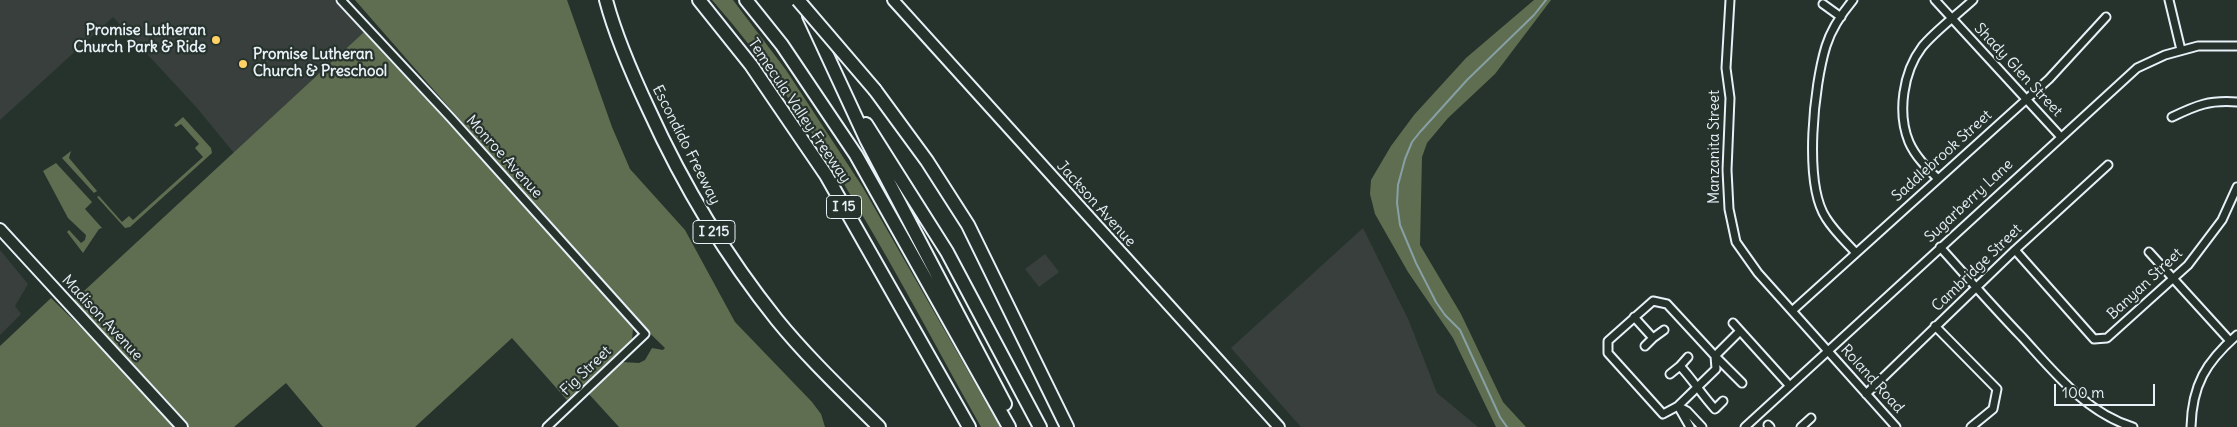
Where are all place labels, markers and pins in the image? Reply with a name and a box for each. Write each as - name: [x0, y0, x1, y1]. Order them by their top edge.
- place label: Promise Lutheran Church Park & Ride: [74, 22, 206, 57]
- marker: Promise Lutheran Church Park & Ride: [210, 34, 222, 46]
- place label: Promise Lutheran Church & Preschool: [253, 46, 387, 81]
- marker: Promise Lutheran Church & Preschool: [237, 58, 249, 70]

